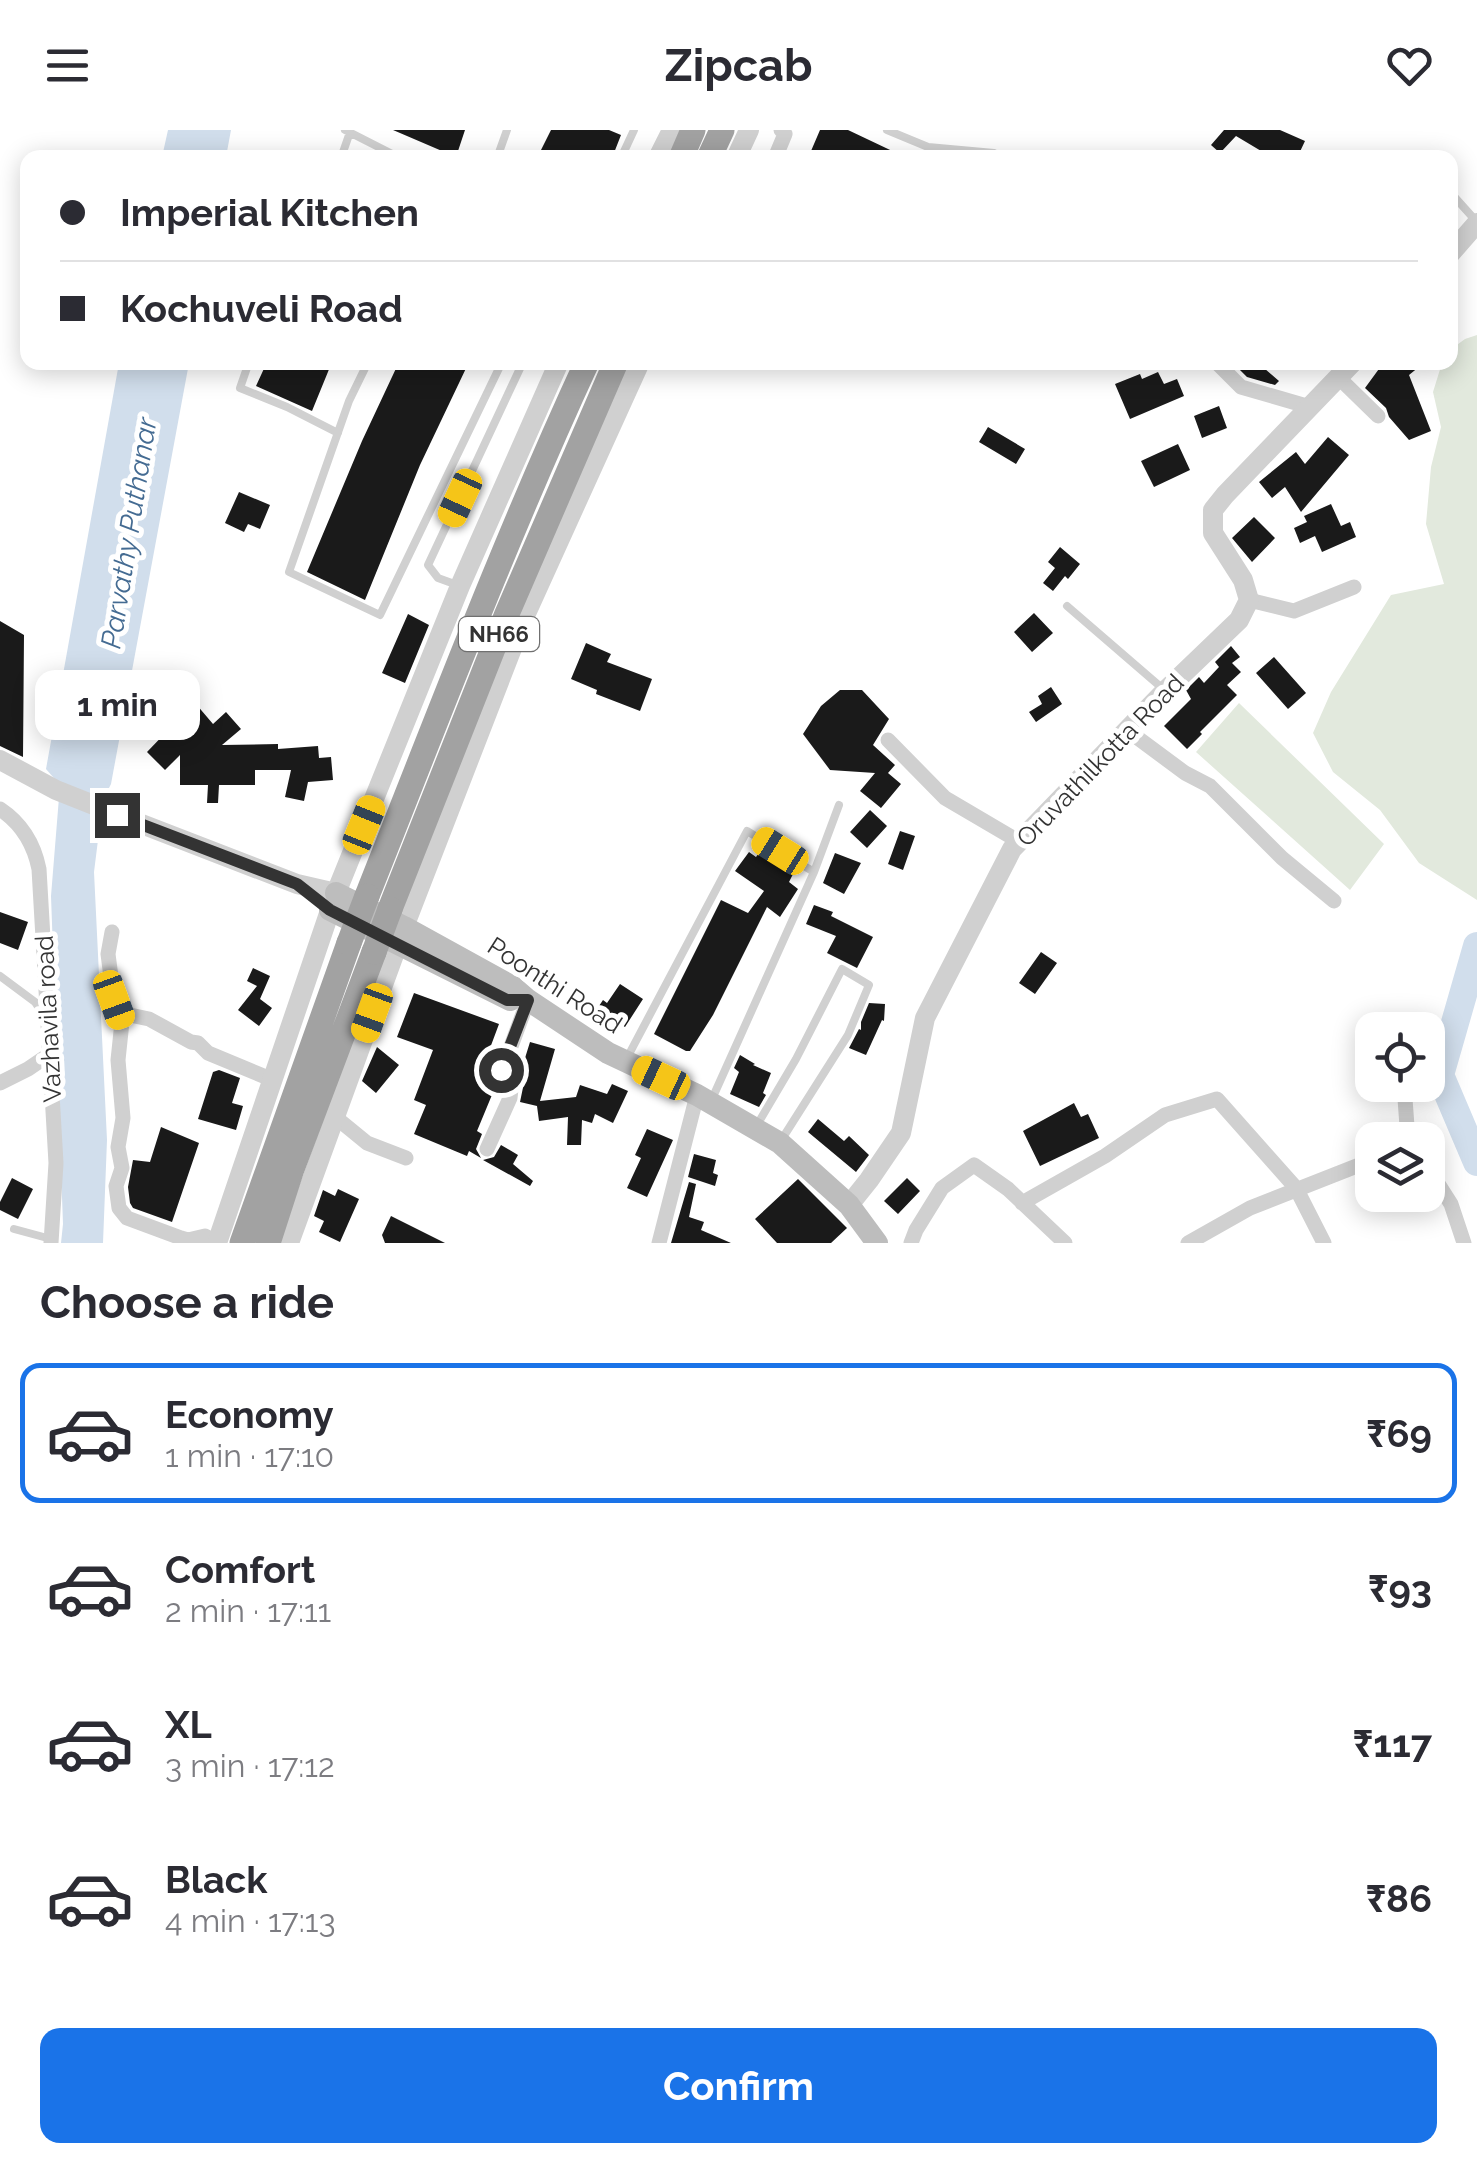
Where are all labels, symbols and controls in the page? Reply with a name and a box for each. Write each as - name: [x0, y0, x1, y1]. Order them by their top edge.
- icon: menu: [40, 38, 95, 93]
- icon: heart: [1382, 38, 1437, 93]
- text: Zipcab: [665, 39, 812, 92]
- text: Imperial Kitchen: [120, 190, 419, 235]
- text: Kochuveli Road: [120, 286, 403, 331]
- water label: Parvathy Puthanar: [94, 414, 164, 651]
- car: [434, 464, 486, 532]
- road number: NH66: [459, 617, 539, 651]
- street label: Oruvathilkotta Road: [1010, 668, 1190, 852]
- callout: 1 min: [34, 670, 200, 740]
- text: 1 min: [77, 686, 158, 723]
- car: [339, 792, 389, 858]
- route end: [95, 793, 140, 838]
- car: [747, 822, 813, 880]
- street label: Poonthi Road: [482, 930, 628, 1040]
- street label: Vazhavila road: [29, 935, 67, 1103]
- car: [90, 967, 138, 1033]
- car: [348, 980, 396, 1046]
- map controls: [1355, 1012, 1445, 1212]
- button: locate: [1355, 1012, 1445, 1102]
- route start: [479, 1048, 524, 1093]
- car: [627, 1052, 695, 1104]
- button: layers: [1355, 1122, 1445, 1212]
- text: Choose a ride: [40, 1276, 334, 1329]
- icon: car: [45, 1388, 135, 1478]
- text: Economy: [165, 1392, 334, 1437]
- text: ₹69: [1366, 1411, 1432, 1456]
- text: 1 min · 17:10: [165, 1437, 334, 1474]
- icon: car: [45, 1543, 135, 1633]
- text: Comfort: [165, 1547, 315, 1592]
- text: ₹93: [1368, 1566, 1432, 1611]
- text: 2 min · 17:11: [165, 1592, 331, 1629]
- icon: car: [45, 1698, 135, 1788]
- text: XL: [165, 1702, 212, 1747]
- text: ₹117: [1353, 1721, 1432, 1766]
- text: 3 min · 17:12: [165, 1747, 335, 1784]
- icon: car: [45, 1853, 135, 1943]
- text: Black: [165, 1857, 267, 1902]
- text: ₹86: [1366, 1876, 1432, 1921]
- text: 4 min · 17:13: [165, 1902, 336, 1939]
- button: Confirm: [40, 2028, 1437, 2143]

